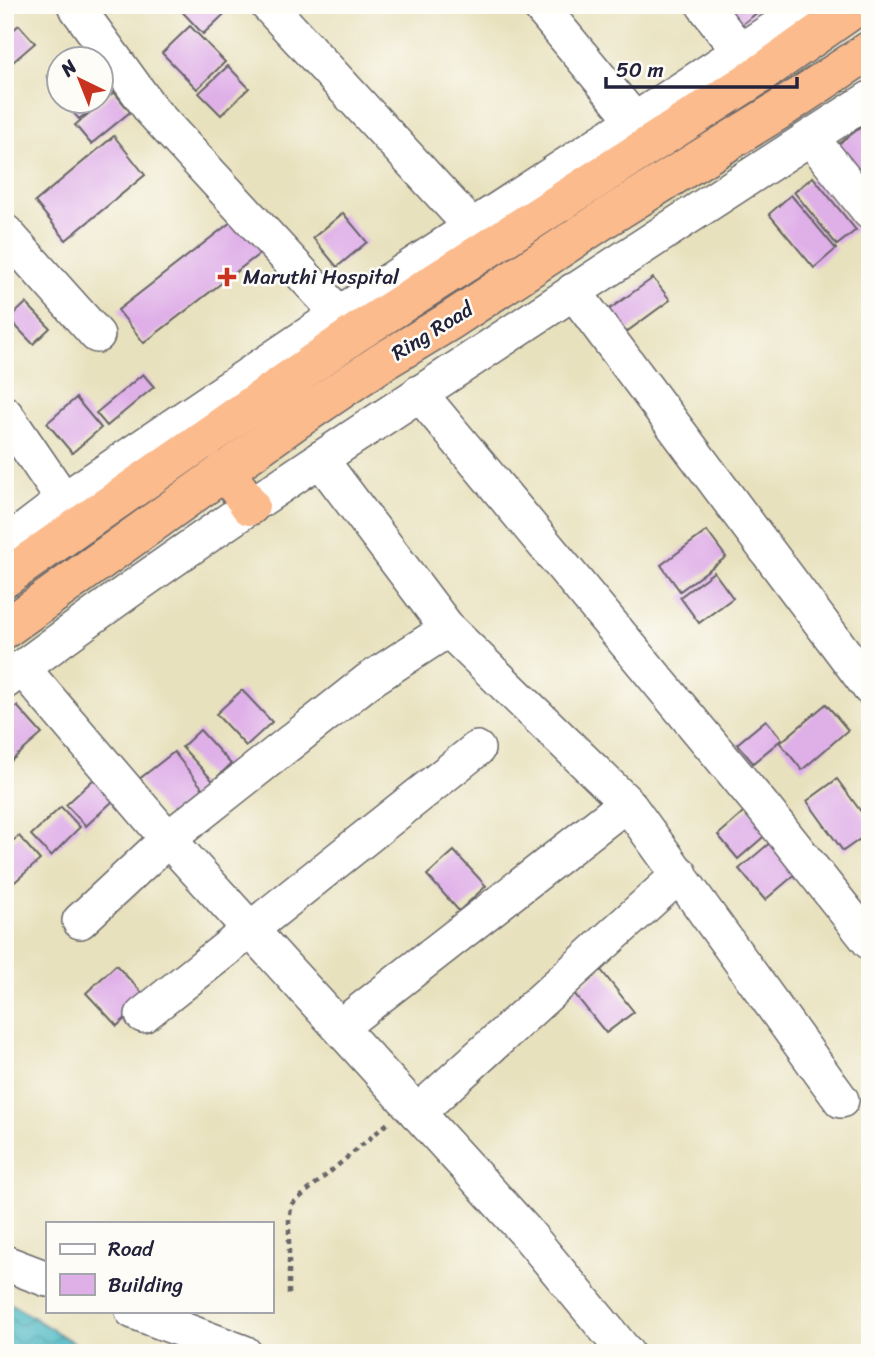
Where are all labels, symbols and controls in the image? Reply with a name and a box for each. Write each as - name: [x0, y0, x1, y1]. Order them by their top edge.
- north arrow: [46, 46, 116, 116]
- scale bar: [606, 46, 796, 90]
- text: N: [52, 51, 85, 85]
- text: 50 m: [616, 51, 664, 89]
- place label: Maruthi Hospital: [243, 258, 400, 296]
- marker: Maruthi Hospital: [217, 267, 237, 287]
- street label: Ring Road: [383, 290, 482, 371]
- legend: [46, 1222, 273, 1312]
- text: Road: [108, 1230, 155, 1268]
- text: Building: [108, 1266, 184, 1304]

